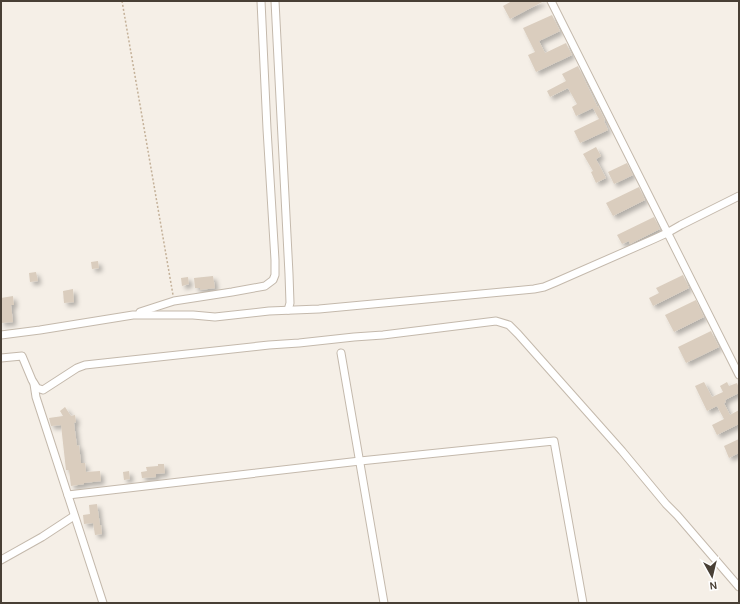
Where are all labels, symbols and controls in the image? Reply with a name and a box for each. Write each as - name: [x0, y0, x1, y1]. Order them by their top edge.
- north arrow: [692, 556, 732, 596]
- text: N: [709, 578, 718, 592]

